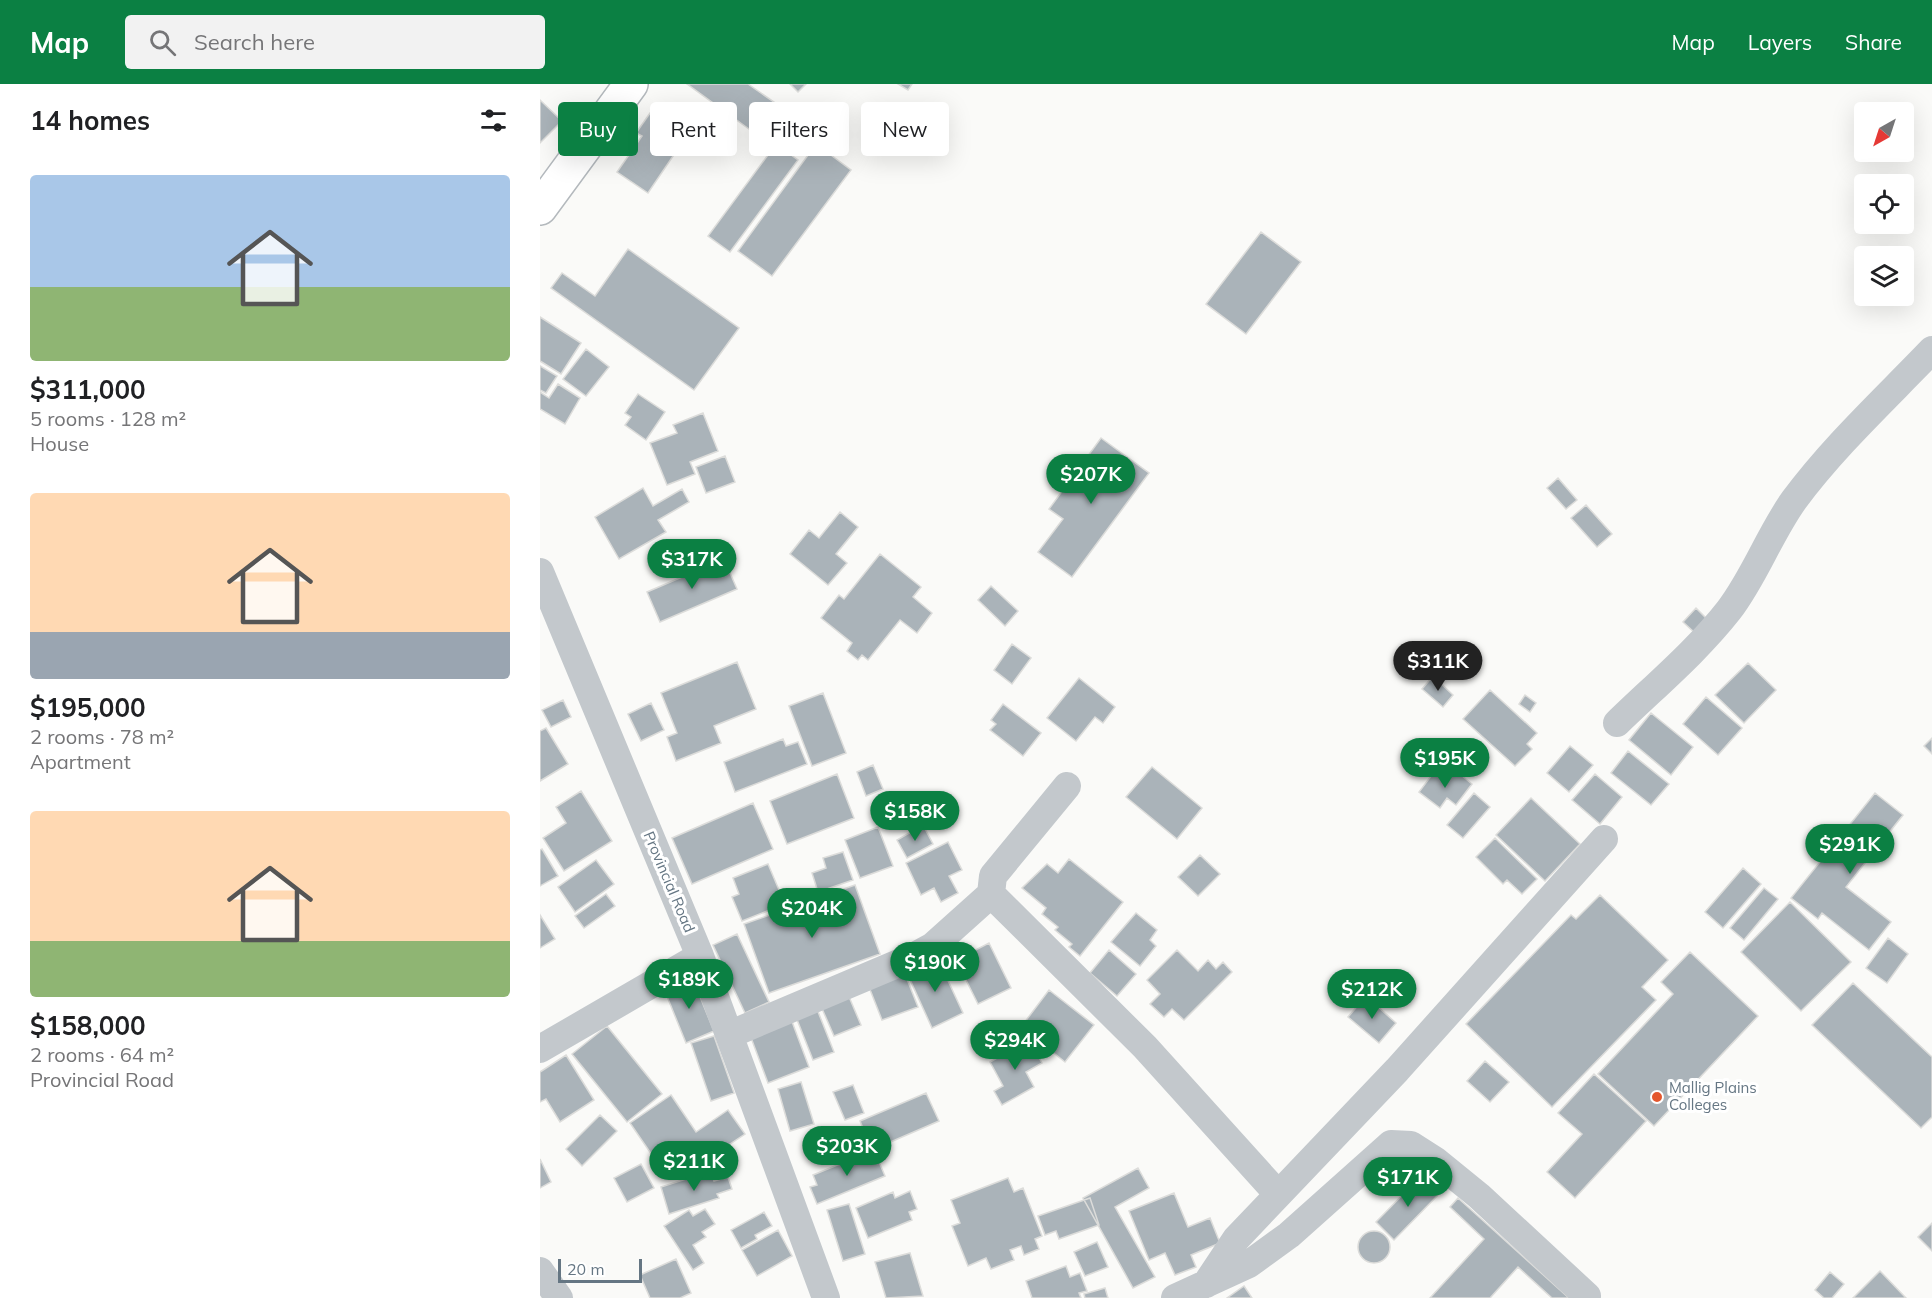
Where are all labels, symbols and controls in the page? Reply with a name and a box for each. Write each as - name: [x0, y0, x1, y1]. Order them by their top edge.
- search box: [125, 15, 545, 69]
- text: Map: [30, 25, 89, 60]
- icon: search: [146, 26, 179, 59]
- text: Search here: [194, 28, 315, 56]
- text: Map: [1672, 29, 1715, 55]
- text: Layers: [1748, 29, 1812, 55]
- text: Share: [1845, 29, 1902, 55]
- chip: Buy: [558, 102, 638, 156]
- chip: Rent: [650, 102, 737, 156]
- chip: Filters: [749, 102, 849, 156]
- chip: New: [861, 102, 949, 156]
- north arrow: [1854, 102, 1914, 162]
- map controls: [1854, 102, 1914, 306]
- text: 14 homes: [30, 104, 150, 137]
- icon: filters: [477, 104, 510, 137]
- button: locate: [1854, 174, 1914, 234]
- icon: home: [216, 214, 324, 322]
- button: layers: [1854, 246, 1914, 306]
- text: $311,000: [30, 373, 146, 406]
- text: 5 rooms · 128 m²: [30, 406, 186, 431]
- text: House: [30, 431, 89, 456]
- pin: $207K: [1049, 454, 1133, 505]
- text: $207K: [1060, 461, 1122, 486]
- icon: home: [216, 532, 324, 640]
- pin: $317K: [650, 539, 734, 590]
- text: $317K: [661, 546, 723, 571]
- pin: $311K: [1396, 641, 1480, 692]
- text: $311K: [1407, 648, 1469, 673]
- text: $195,000: [30, 691, 146, 724]
- text: 2 rooms · 78 m²: [30, 724, 174, 749]
- pin: $195K: [1403, 738, 1487, 789]
- text: $195K: [1414, 745, 1476, 770]
- text: Apartment: [30, 749, 131, 774]
- pin: $158K: [873, 791, 957, 842]
- text: $158K: [884, 798, 946, 823]
- pin: $291K: [1808, 824, 1892, 875]
- street label: Provincial Road: [640, 828, 699, 935]
- text: $291K: [1819, 831, 1881, 856]
- icon: home: [216, 850, 324, 958]
- pin: $204K: [770, 888, 854, 939]
- text: $204K: [781, 895, 843, 920]
- pin: $190K: [893, 942, 977, 993]
- text: $190K: [904, 949, 966, 974]
- pin: $189K: [647, 959, 731, 1010]
- text: $189K: [658, 966, 720, 991]
- pin: $212K: [1330, 969, 1414, 1020]
- text: $212K: [1341, 976, 1403, 1001]
- text: $158,000: [30, 1009, 146, 1042]
- pin: $294K: [973, 1020, 1057, 1071]
- text: $294K: [984, 1027, 1046, 1052]
- text: 2 rooms · 64 m²: [30, 1042, 174, 1067]
- text: Provincial Road: [30, 1067, 174, 1092]
- place label: Mallig Plains Colleges: [1669, 1078, 1757, 1114]
- marker: Mallig Plains Colleges: [1650, 1090, 1664, 1104]
- pin: $203K: [805, 1126, 889, 1177]
- text: $203K: [816, 1133, 878, 1158]
- pin: $211K: [652, 1141, 736, 1192]
- text: $211K: [663, 1148, 725, 1173]
- pin: $171K: [1366, 1157, 1450, 1208]
- text: $171K: [1377, 1164, 1439, 1189]
- scale bar: [558, 1256, 642, 1284]
- text: 20 m: [567, 1259, 604, 1279]

